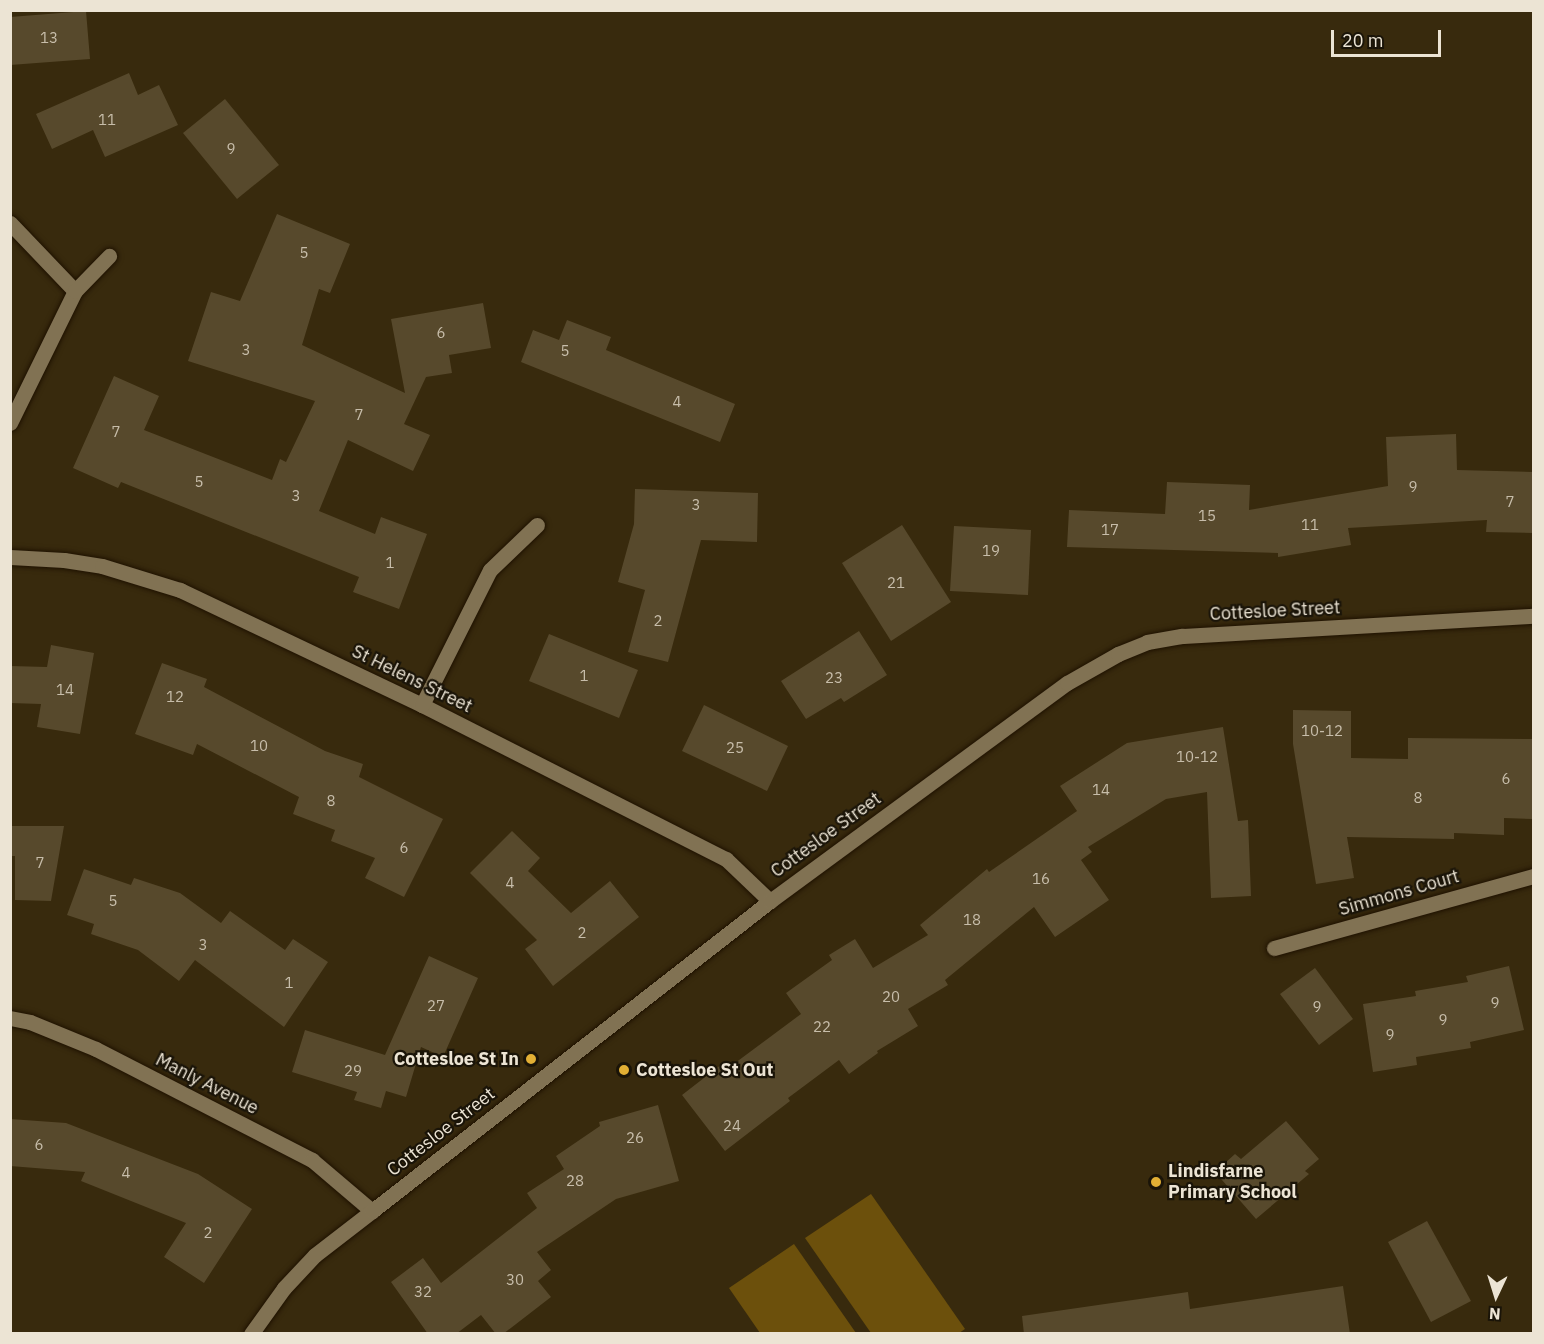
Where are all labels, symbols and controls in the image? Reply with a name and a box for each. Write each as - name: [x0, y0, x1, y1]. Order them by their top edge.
- scale bar: [1334, 18, 1444, 56]
- house number: 13: [40, 29, 58, 47]
- text: 20 m: [1342, 29, 1384, 52]
- house number: 11: [98, 111, 116, 129]
- house number: 9: [227, 140, 235, 158]
- house number: 5: [300, 244, 308, 262]
- house number: 6: [437, 324, 445, 342]
- house number: 3: [242, 341, 250, 359]
- house number: 5: [561, 342, 569, 360]
- house number: 4: [673, 393, 681, 411]
- house number: 7: [355, 406, 363, 424]
- house number: 7: [112, 423, 120, 441]
- house number: 5: [195, 473, 203, 491]
- house number: 9: [1409, 478, 1417, 496]
- house number: 3: [292, 487, 300, 505]
- house number: 7: [1506, 493, 1514, 511]
- house number: 3: [692, 496, 700, 514]
- house number: 15: [1198, 507, 1216, 525]
- house number: 11: [1301, 516, 1319, 534]
- house number: 17: [1101, 521, 1119, 539]
- house number: 19: [982, 542, 1000, 560]
- house number: 1: [386, 554, 394, 572]
- house number: 21: [887, 574, 905, 592]
- street label: Cottesloe Street: [1209, 597, 1341, 625]
- house number: 2: [654, 612, 662, 630]
- street label: St Helens Street: [348, 641, 476, 717]
- house number: 1: [580, 667, 588, 685]
- house number: 23: [825, 669, 843, 687]
- house number: 14: [56, 681, 74, 699]
- house number: 12: [166, 688, 184, 706]
- house number: 10-12: [1301, 722, 1343, 740]
- house number: 10: [250, 737, 268, 755]
- house number: 25: [726, 739, 744, 757]
- house number: 10-12: [1176, 748, 1218, 766]
- house number: 6: [1502, 770, 1510, 788]
- house number: 14: [1092, 781, 1110, 799]
- street label: Cottesloe Street: [767, 788, 885, 882]
- house number: 8: [1414, 789, 1422, 807]
- house number: 8: [327, 792, 335, 810]
- house number: 6: [400, 839, 408, 857]
- house number: 7: [36, 854, 44, 872]
- street label: Simmons Court: [1336, 866, 1462, 920]
- house number: 16: [1032, 870, 1050, 888]
- house number: 4: [506, 874, 514, 892]
- house number: 5: [109, 892, 117, 910]
- house number: 18: [963, 911, 981, 929]
- house number: 2: [578, 924, 586, 942]
- house number: 3: [199, 936, 207, 954]
- house number: 1: [285, 974, 293, 992]
- house number: 20: [882, 988, 900, 1006]
- house number: 9: [1491, 994, 1499, 1012]
- house number: 27: [427, 997, 445, 1015]
- house number: 9: [1313, 998, 1321, 1016]
- house number: 9: [1439, 1011, 1447, 1029]
- house number: 22: [813, 1018, 831, 1036]
- house number: 9: [1386, 1026, 1394, 1044]
- place label: Cottesloe St In: [394, 1048, 519, 1070]
- street label: Manly Avenue: [152, 1049, 262, 1119]
- marker: Cottesloe St In: [524, 1052, 538, 1066]
- place label: Cottesloe St Out: [636, 1059, 773, 1081]
- house number: 29: [344, 1062, 362, 1080]
- marker: Cottesloe St Out: [617, 1063, 631, 1077]
- street label: Cottesloe Street: [383, 1083, 499, 1181]
- house number: 24: [723, 1117, 741, 1135]
- house number: 26: [626, 1129, 644, 1147]
- house number: 6: [35, 1136, 43, 1154]
- place label: Lindisfarne Primary School: [1168, 1161, 1297, 1204]
- house number: 4: [122, 1164, 130, 1182]
- house number: 28: [566, 1172, 584, 1190]
- marker: Lindisfarne Primary School: [1149, 1175, 1163, 1189]
- house number: 2: [204, 1224, 212, 1242]
- north arrow: [1466, 1266, 1526, 1326]
- house number: 30: [506, 1271, 524, 1289]
- house number: 32: [414, 1283, 432, 1301]
- text: N: [1488, 1304, 1501, 1324]

